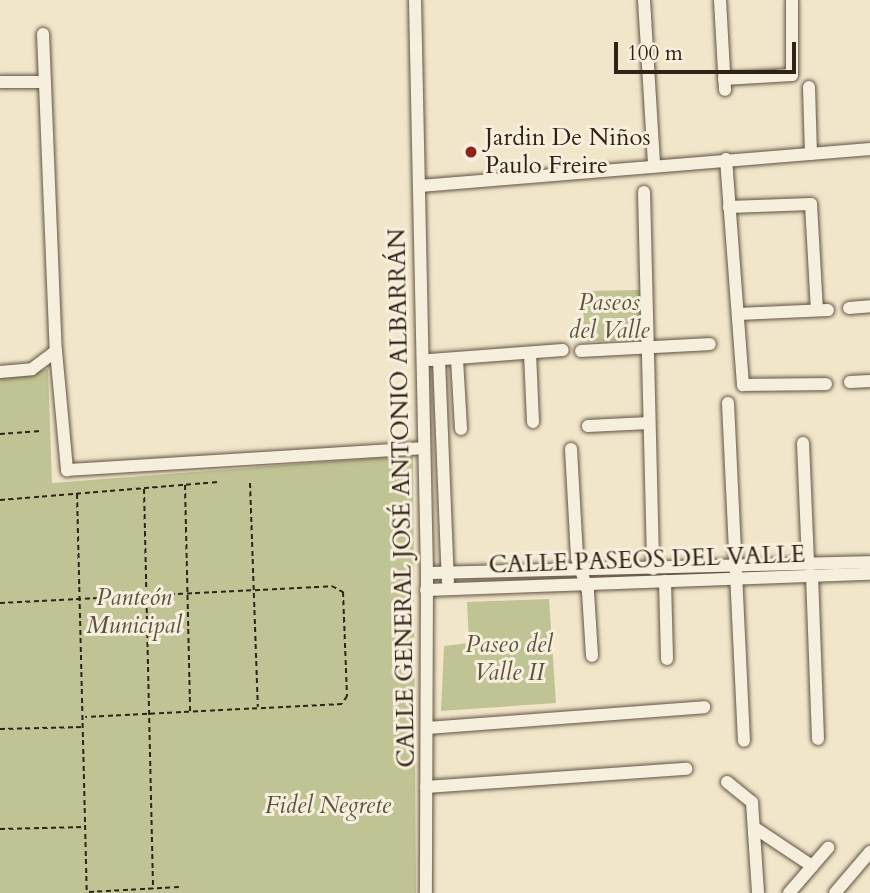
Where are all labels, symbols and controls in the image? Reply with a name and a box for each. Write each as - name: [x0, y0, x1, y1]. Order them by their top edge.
- scale bar: [618, 28, 800, 72]
- text: 100 m: [627, 39, 683, 68]
- place label: Jardin De Niños Paulo Freire: [485, 124, 651, 180]
- marker: Jardin De Niños Paulo Freire: [463, 144, 479, 160]
- street label: CALLE GENERAL JOSÉ ANTONIO ALBARRÁN: [383, 228, 421, 768]
- park label: Paseos del Valle: [568, 289, 650, 345]
- street label: CALLE PASEOS DEL VALLE: [488, 540, 806, 580]
- park label: Panteón Municipal: [86, 584, 182, 640]
- park label: Paseo del Valle II: [465, 631, 553, 687]
- park label: Fidel Negrete: [265, 792, 391, 820]

